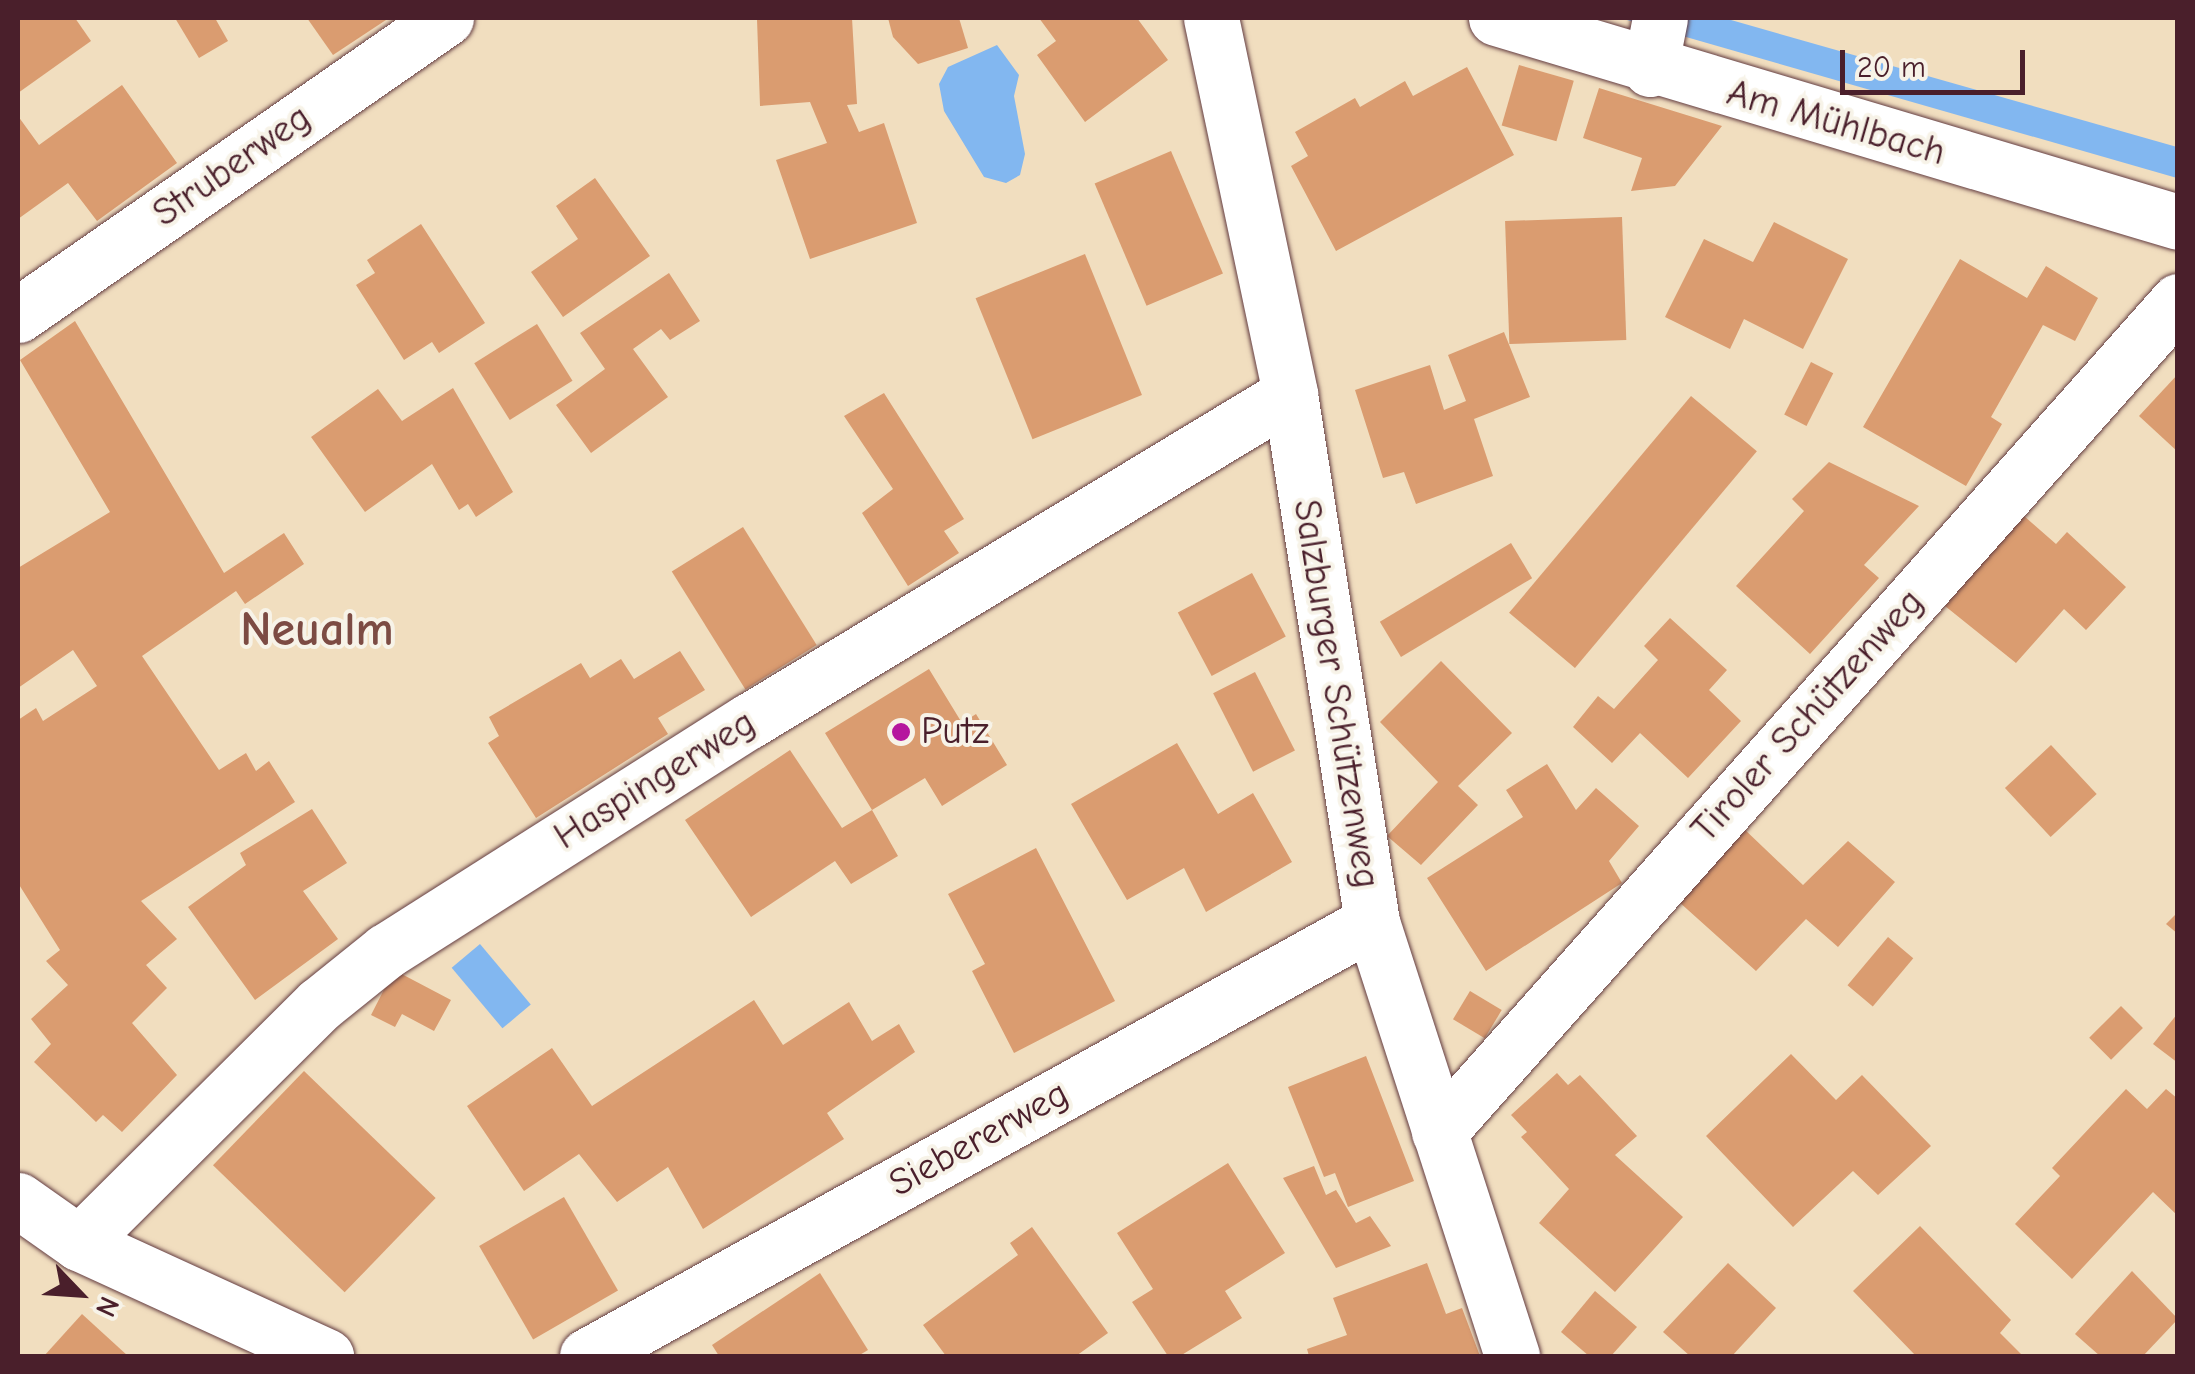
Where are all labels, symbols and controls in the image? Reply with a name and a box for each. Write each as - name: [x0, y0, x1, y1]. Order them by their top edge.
- scale bar: [1845, 30, 2030, 92]
- text: 20 m: [1857, 50, 1926, 85]
- street label: Am Mühlbach: [1722, 70, 1950, 176]
- street label: Struberweg: [144, 95, 320, 237]
- street label: Salzburger Schützenweg: [1283, 496, 1389, 892]
- street label: Tiroler Schützenweg: [1682, 580, 1934, 852]
- district label: Neualm: [240, 601, 394, 659]
- street label: Haspingerweg: [546, 700, 764, 860]
- place label: Putz: [921, 709, 989, 755]
- marker: Putz: [890, 721, 912, 743]
- street label: Siebererweg: [881, 1071, 1077, 1207]
- north arrow: [30, 1244, 130, 1344]
- text: N: [89, 1292, 126, 1322]

